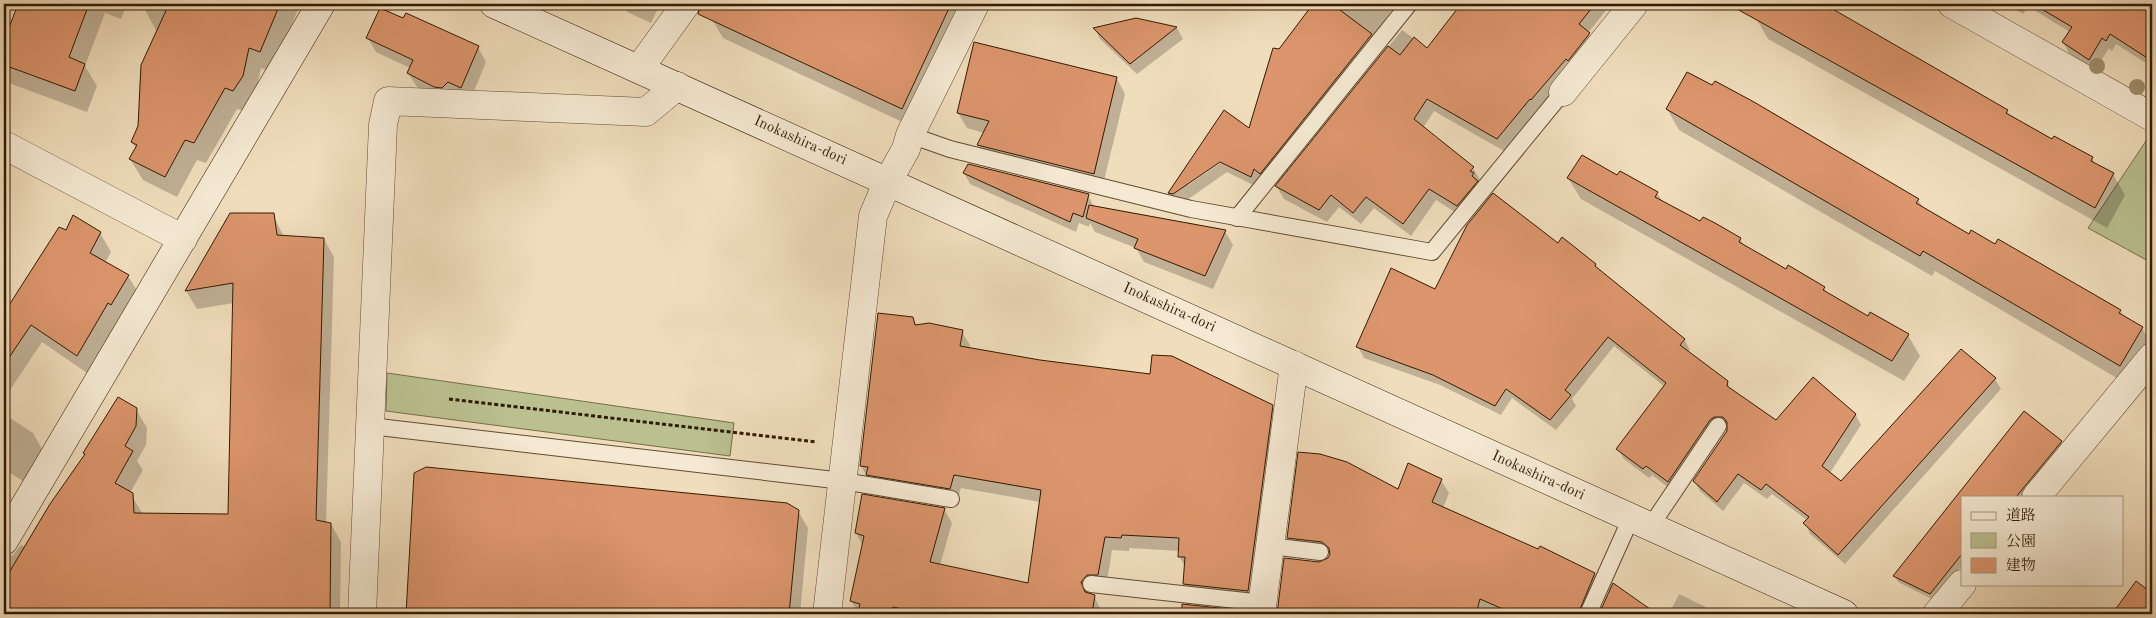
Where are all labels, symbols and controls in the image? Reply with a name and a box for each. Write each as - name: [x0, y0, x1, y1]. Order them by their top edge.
- street label: Inokashira-dori: [751, 114, 849, 168]
- street label: Inokashira-dori: [1120, 281, 1218, 335]
- street label: Inokashira-dori: [1489, 449, 1587, 503]
- legend: [1961, 496, 2124, 586]
- text: 道路: [2006, 507, 2036, 524]
- text: 公園: [2006, 533, 2036, 550]
- text: 建物: [2006, 557, 2036, 574]

